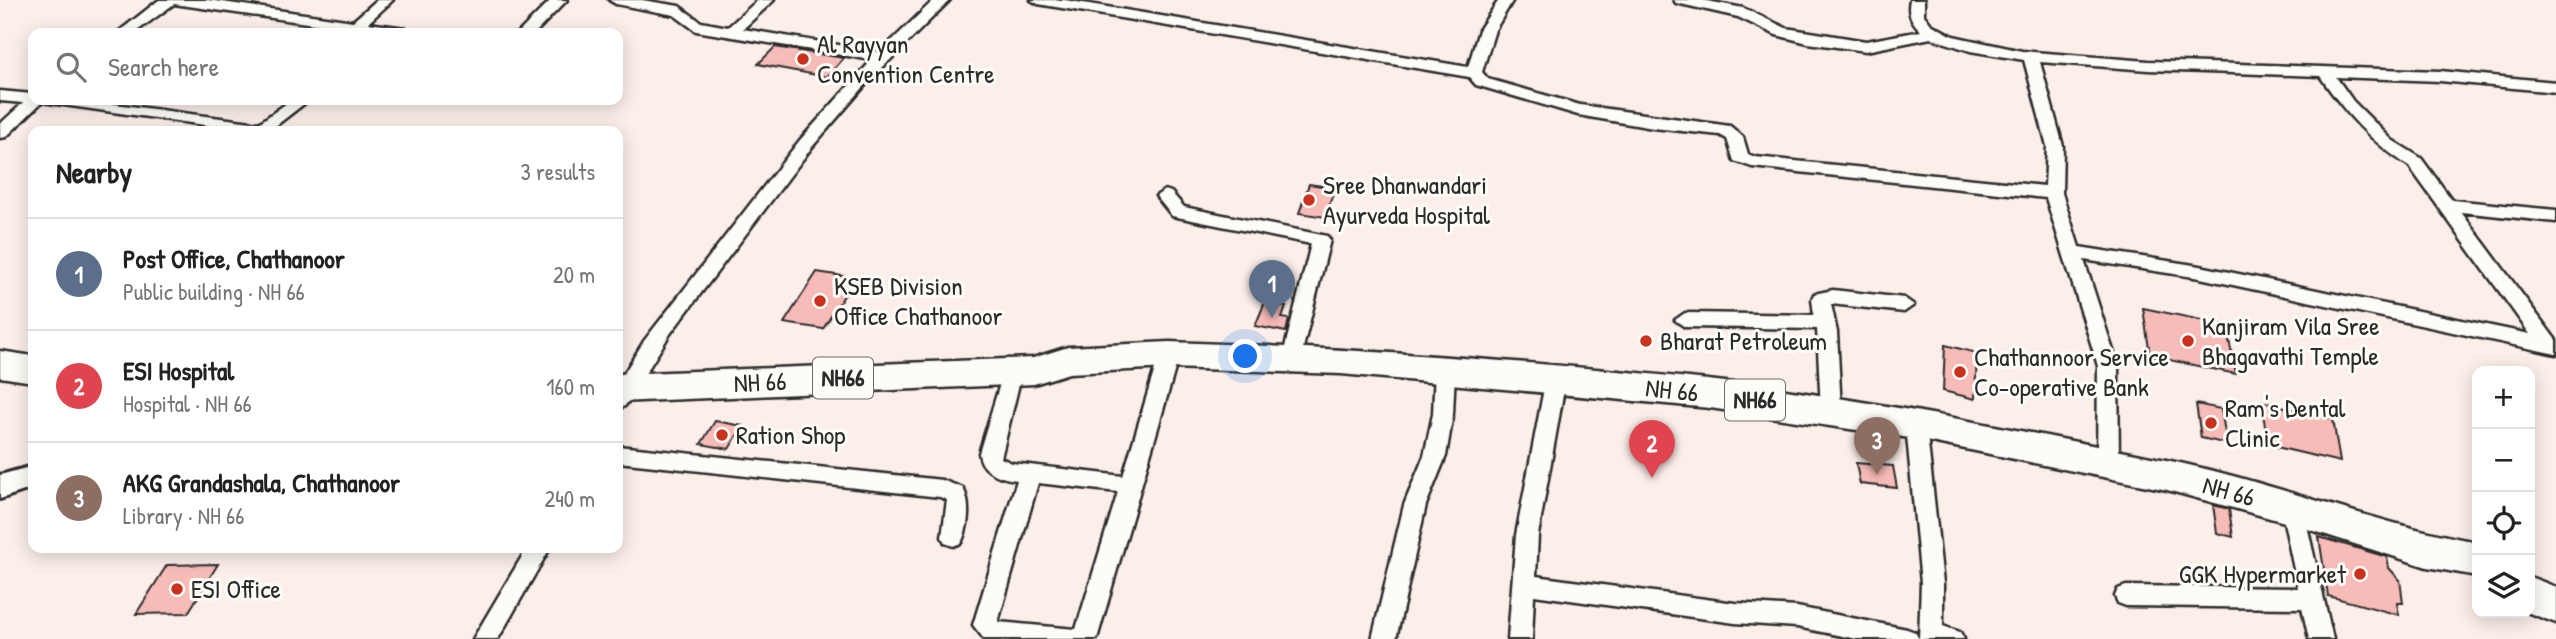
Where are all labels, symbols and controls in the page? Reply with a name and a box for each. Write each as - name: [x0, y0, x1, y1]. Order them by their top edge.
- place label: Al Rayyan Convention Centre: [817, 26, 995, 91]
- search box: [28, 28, 623, 105]
- icon: search: [52, 48, 90, 86]
- text: Search here: [108, 49, 219, 84]
- marker: Al Rayyan Convention Centre: [795, 51, 811, 67]
- text: Nearby: [56, 152, 132, 192]
- text: 3 results: [520, 156, 595, 187]
- place label: Sree Dhanwandari Ayurveda Hospital: [1323, 167, 1490, 232]
- marker: Sree Dhanwandari Ayurveda Hospital: [1301, 192, 1317, 208]
- text: Post Office, Chathanoor: [123, 241, 345, 276]
- text: 1: [75, 259, 83, 290]
- text: 20 m: [553, 259, 595, 290]
- pin: 1: [1249, 260, 1295, 318]
- place label: KSEB Division Office Chathanoor: [834, 268, 1002, 333]
- text: Public building · NH 66: [123, 276, 305, 307]
- marker: KSEB Division Office Chathanoor: [812, 293, 828, 309]
- place label: Kanjiram Vila Sree Bhagavathi Temple: [2202, 308, 2380, 373]
- place label: Bharat Petroleum: [1660, 323, 1827, 358]
- marker: Bharat Petroleum: [1638, 333, 1654, 349]
- marker: Kanjiram Vila Sree Bhagavathi Temple: [2180, 333, 2196, 349]
- your location: [1228, 339, 1262, 373]
- place label: Chathannoor Service Co-operative Bank: [1974, 339, 2169, 404]
- text: ESI Hospital: [123, 353, 234, 388]
- road number: NH66: [813, 358, 873, 398]
- street label: NH 66: [733, 363, 787, 400]
- marker: Chathannoor Service Co-operative Bank: [1952, 364, 1968, 380]
- map controls: [2472, 366, 2535, 618]
- button: +: [2472, 366, 2535, 429]
- street label: NH 66: [1644, 369, 1700, 410]
- text: 2: [74, 371, 84, 402]
- text: 160 m: [546, 371, 595, 402]
- road number: NH66: [1725, 380, 1785, 421]
- text: Hospital · NH 66: [123, 388, 252, 419]
- place label: Ram's Dental Clinic: [2225, 390, 2346, 455]
- marker: Ram's Dental Clinic: [2203, 415, 2219, 431]
- place label: Ration Shop: [736, 417, 845, 452]
- pin: 3: [1854, 417, 1900, 475]
- pin: 2: [1629, 420, 1675, 478]
- marker: Ration Shop: [714, 427, 730, 443]
- button: −: [2472, 429, 2535, 492]
- text: AKG Grandashala, Chathanoor: [123, 465, 400, 500]
- street label: NH 66: [2199, 467, 2259, 514]
- text: 3: [74, 483, 84, 514]
- text: 240 m: [544, 483, 595, 514]
- button: locate: [2472, 492, 2535, 555]
- text: Library · NH 66: [123, 500, 244, 531]
- button: layers: [2472, 555, 2535, 618]
- place label: GGK Hypermarket: [2179, 556, 2347, 591]
- marker: GGK Hypermarket: [2352, 566, 2368, 582]
- place label: ESI Office: [191, 571, 281, 606]
- marker: ESI Office: [169, 581, 185, 597]

